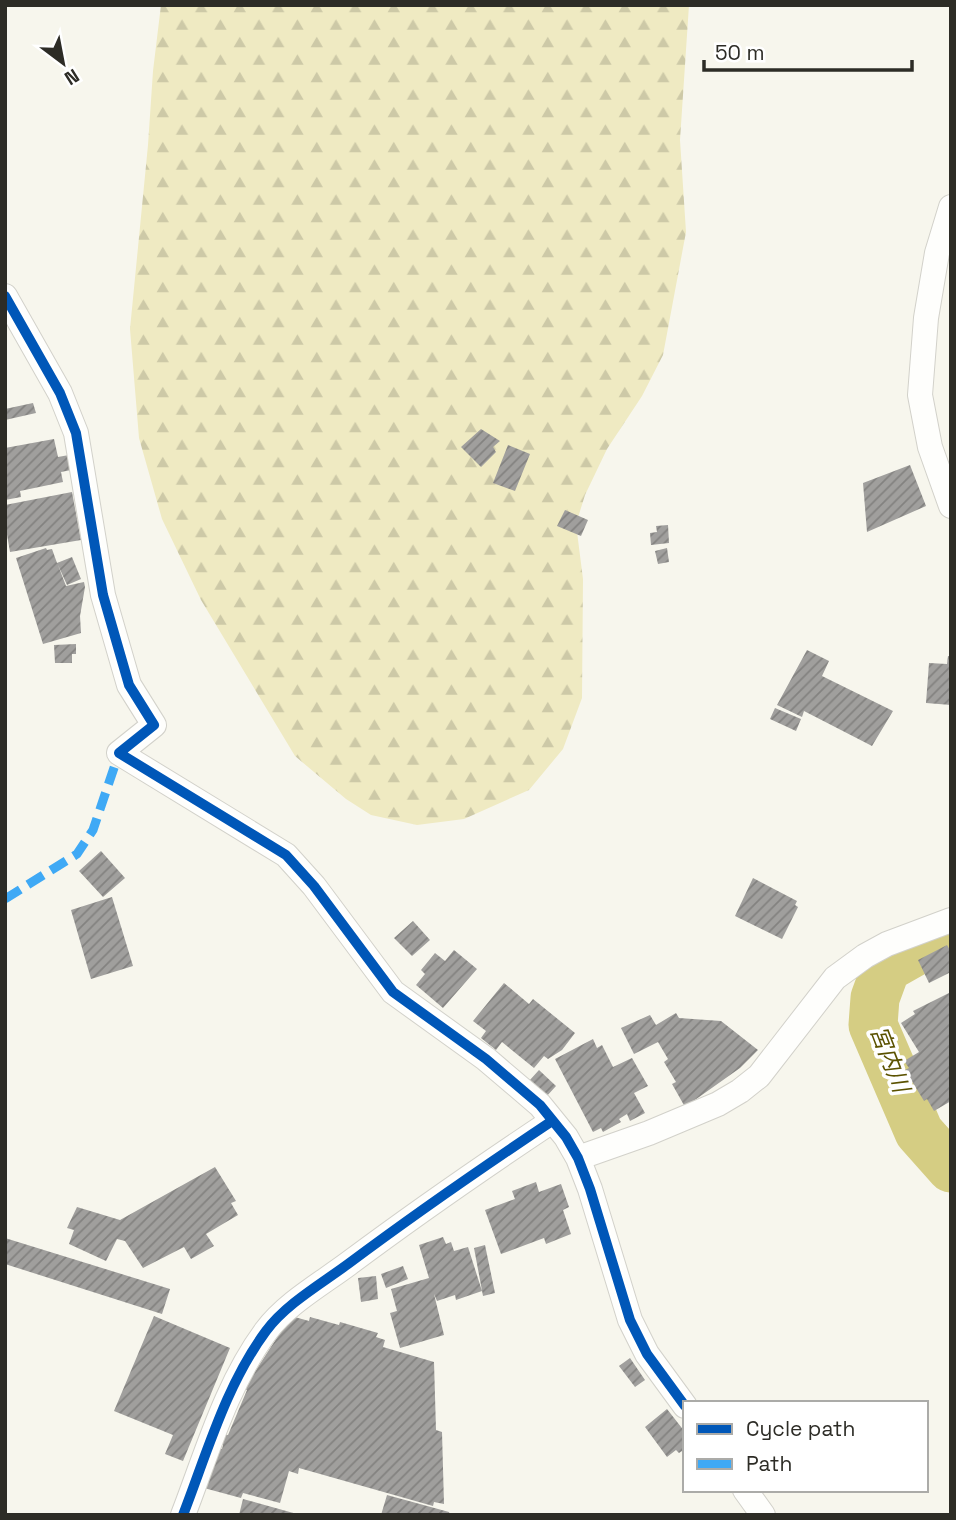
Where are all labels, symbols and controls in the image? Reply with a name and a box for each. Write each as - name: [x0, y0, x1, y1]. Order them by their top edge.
- north arrow: [28, 28, 98, 98]
- scale bar: [704, 28, 912, 72]
- text: 50 m: [715, 39, 765, 66]
- text: N: [60, 63, 84, 91]
- water label: 宮内川: [864, 1021, 917, 1099]
- legend: [683, 1401, 928, 1492]
- text: Cycle path: [746, 1415, 855, 1442]
- text: Path: [746, 1450, 792, 1477]

